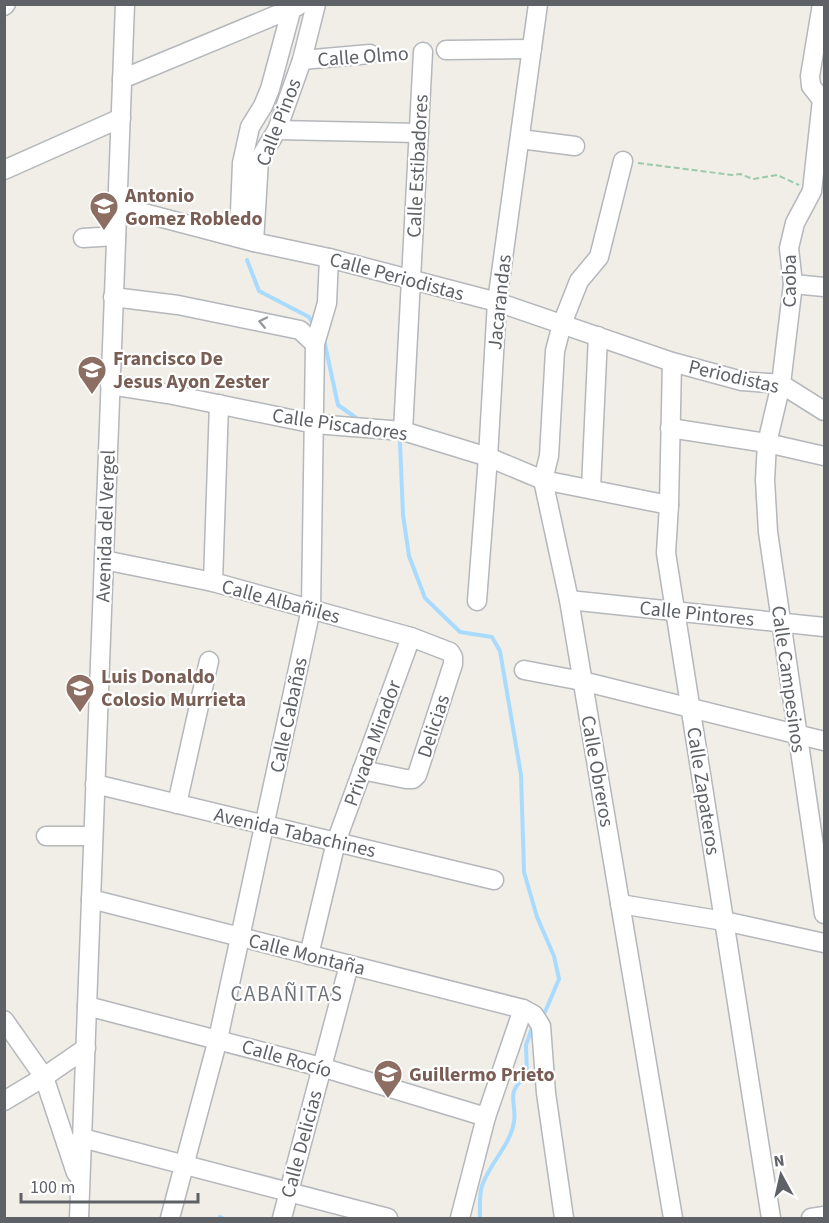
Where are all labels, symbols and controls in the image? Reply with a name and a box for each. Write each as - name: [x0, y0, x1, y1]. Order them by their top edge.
- street label: Calle Olmo: [316, 40, 410, 74]
- street label: Calle Pinos: [249, 74, 308, 170]
- street label: Calle Estibadores: [400, 94, 436, 239]
- place label: Antonio Gomez Robledo: [124, 182, 263, 233]
- school or university icon: Antonio Gomez Robledo: [88, 190, 120, 232]
- street label: Calle Periodistas: [327, 246, 467, 308]
- street label: Jacarandas: [481, 253, 519, 351]
- street label: Caoba: [776, 254, 804, 308]
- one-way arrow: [258, 317, 268, 330]
- place label: Francisco De Jesus Ayon Zester: [113, 345, 270, 396]
- street label: Periodistas: [686, 353, 782, 401]
- school or university icon: Francisco De Jesus Ayon Zester: [76, 354, 108, 396]
- street label: Calle Piscadores: [270, 402, 409, 448]
- street label: Avenida del Vergel: [89, 449, 123, 603]
- street label: Calle Albañiles: [218, 573, 343, 631]
- street label: Calle Pintores: [638, 594, 756, 634]
- street label: Calle Campesinos: [764, 604, 812, 754]
- street label: Calle Cabañas: [263, 655, 315, 776]
- place label: Luis Donaldo Colosio Murrieta: [101, 663, 246, 714]
- school or university icon: Luis Donaldo Colosio Murrieta: [64, 672, 96, 714]
- street label: Privada Mirador: [337, 676, 409, 810]
- street label: Delicias: [411, 691, 457, 761]
- street label: Calle Obreros: [573, 713, 621, 829]
- street label: Calle Zapateros: [679, 725, 727, 857]
- street label: Avenida Tabachines: [211, 801, 378, 865]
- street label: Calle Montaña: [245, 927, 368, 983]
- district label: CABAÑITAS: [231, 979, 343, 1009]
- street label: Calle Rocío: [238, 1033, 335, 1085]
- school or university icon: Guillermo Prieto: [372, 1058, 404, 1100]
- place label: Guillermo Prieto: [409, 1061, 555, 1089]
- street label: Calle Delicias: [274, 1087, 330, 1201]
- north arrow: [751, 1145, 811, 1205]
- text: N: [772, 1150, 786, 1173]
- scale bar: [21, 1166, 198, 1204]
- text: 100 m: [30, 1175, 75, 1200]

